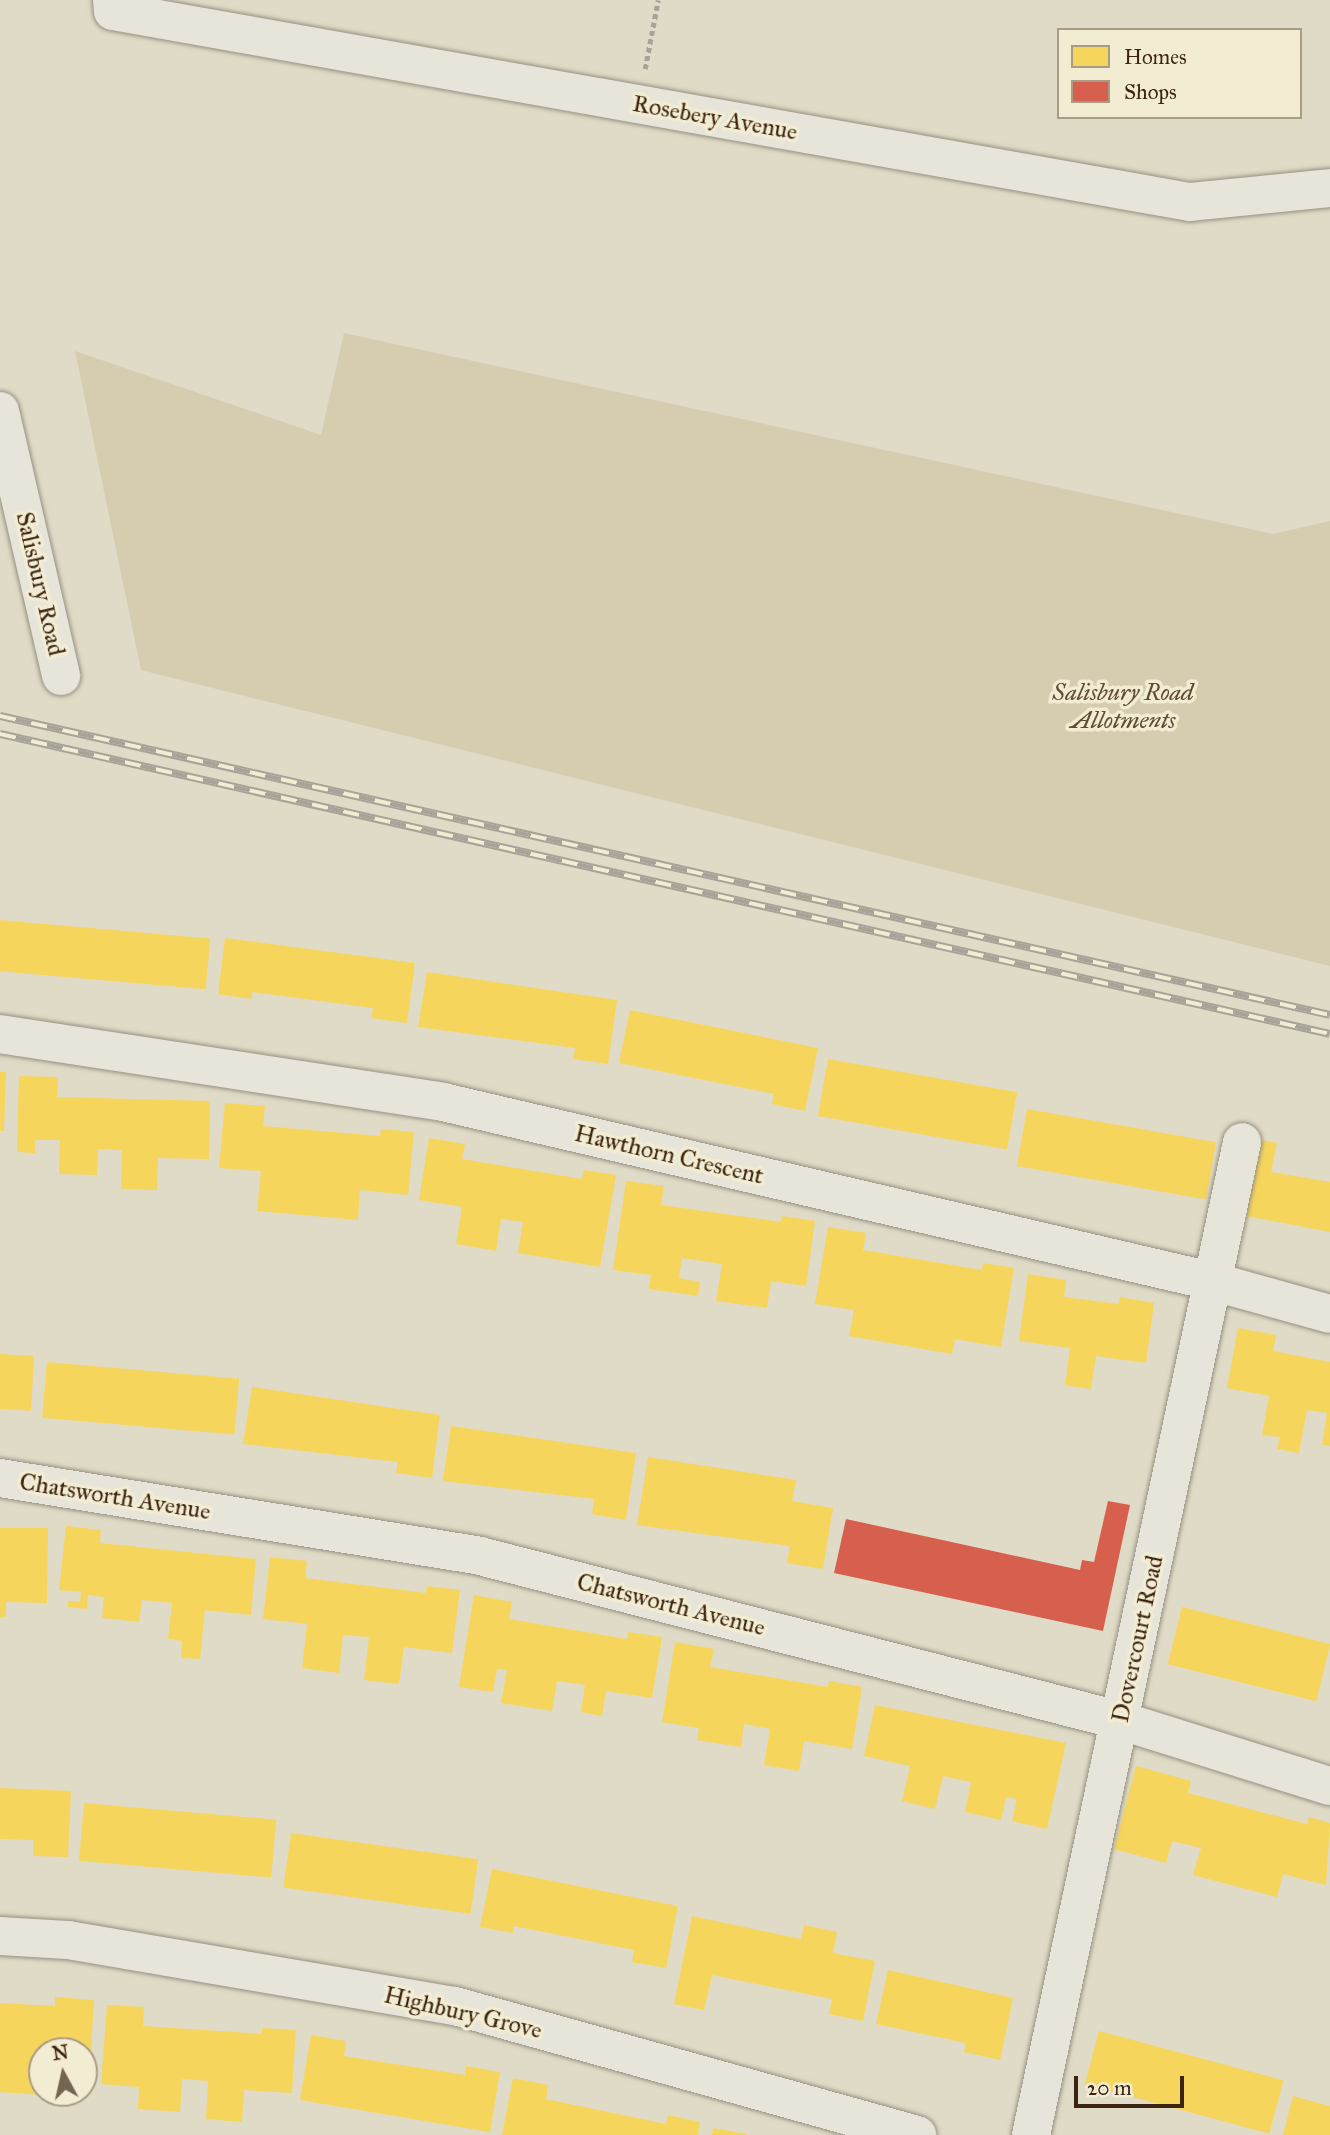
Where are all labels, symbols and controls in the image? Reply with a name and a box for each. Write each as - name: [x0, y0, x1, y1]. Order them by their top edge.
- legend: [1057, 28, 1302, 119]
- text: Homes: [1124, 44, 1187, 70]
- text: Shops: [1124, 79, 1177, 105]
- street label: Rosebery Avenue: [630, 89, 800, 147]
- street label: Salisbury Road: [9, 509, 71, 659]
- park label: Salisbury Road Allotments: [1052, 679, 1194, 735]
- street label: Hawthorn Crescent: [572, 1119, 766, 1191]
- street label: Chatsworth Avenue: [17, 1468, 213, 1526]
- street label: Dovercourt Road: [1106, 1553, 1170, 1725]
- street label: Chatsworth Avenue: [574, 1568, 768, 1642]
- street label: Highbury Grove: [381, 1981, 545, 2045]
- north arrow: [28, 2037, 98, 2107]
- text: N: [51, 2040, 70, 2065]
- scale bar: [1078, 2062, 1188, 2106]
- text: 20 m: [1087, 2075, 1132, 2101]

